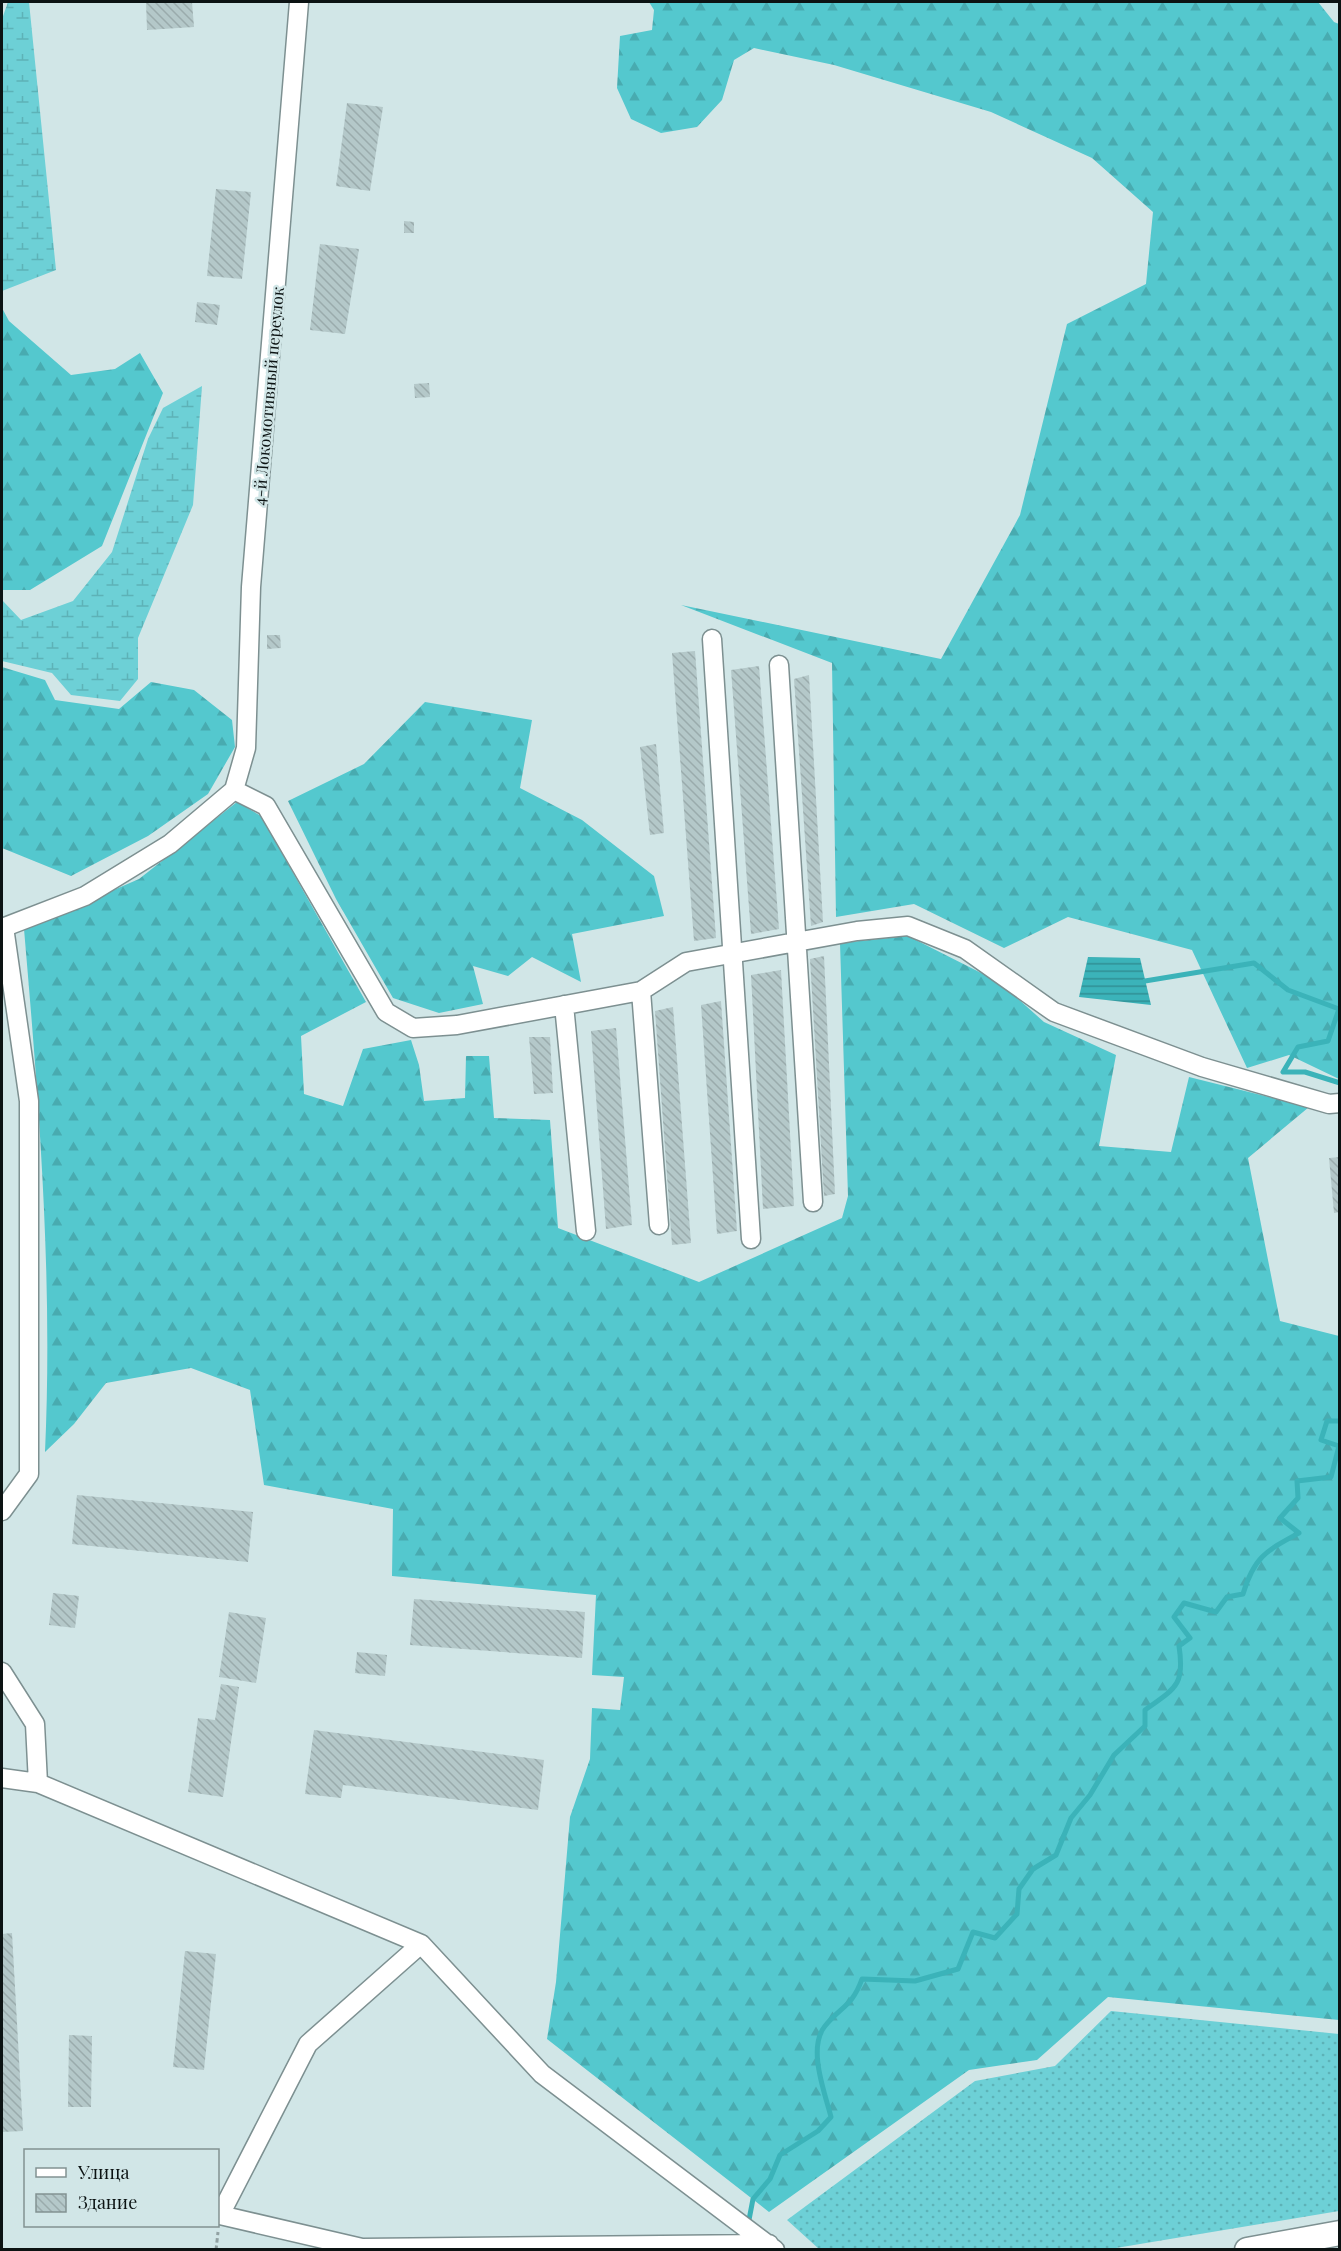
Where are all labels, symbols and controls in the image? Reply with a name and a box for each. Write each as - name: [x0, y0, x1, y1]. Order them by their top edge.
- street label: 4-й Локомотивный переулок: [248, 286, 288, 506]
- legend: [24, 2149, 219, 2227]
- text: Улица: [77, 2160, 129, 2184]
- text: Здание: [78, 2190, 137, 2214]

